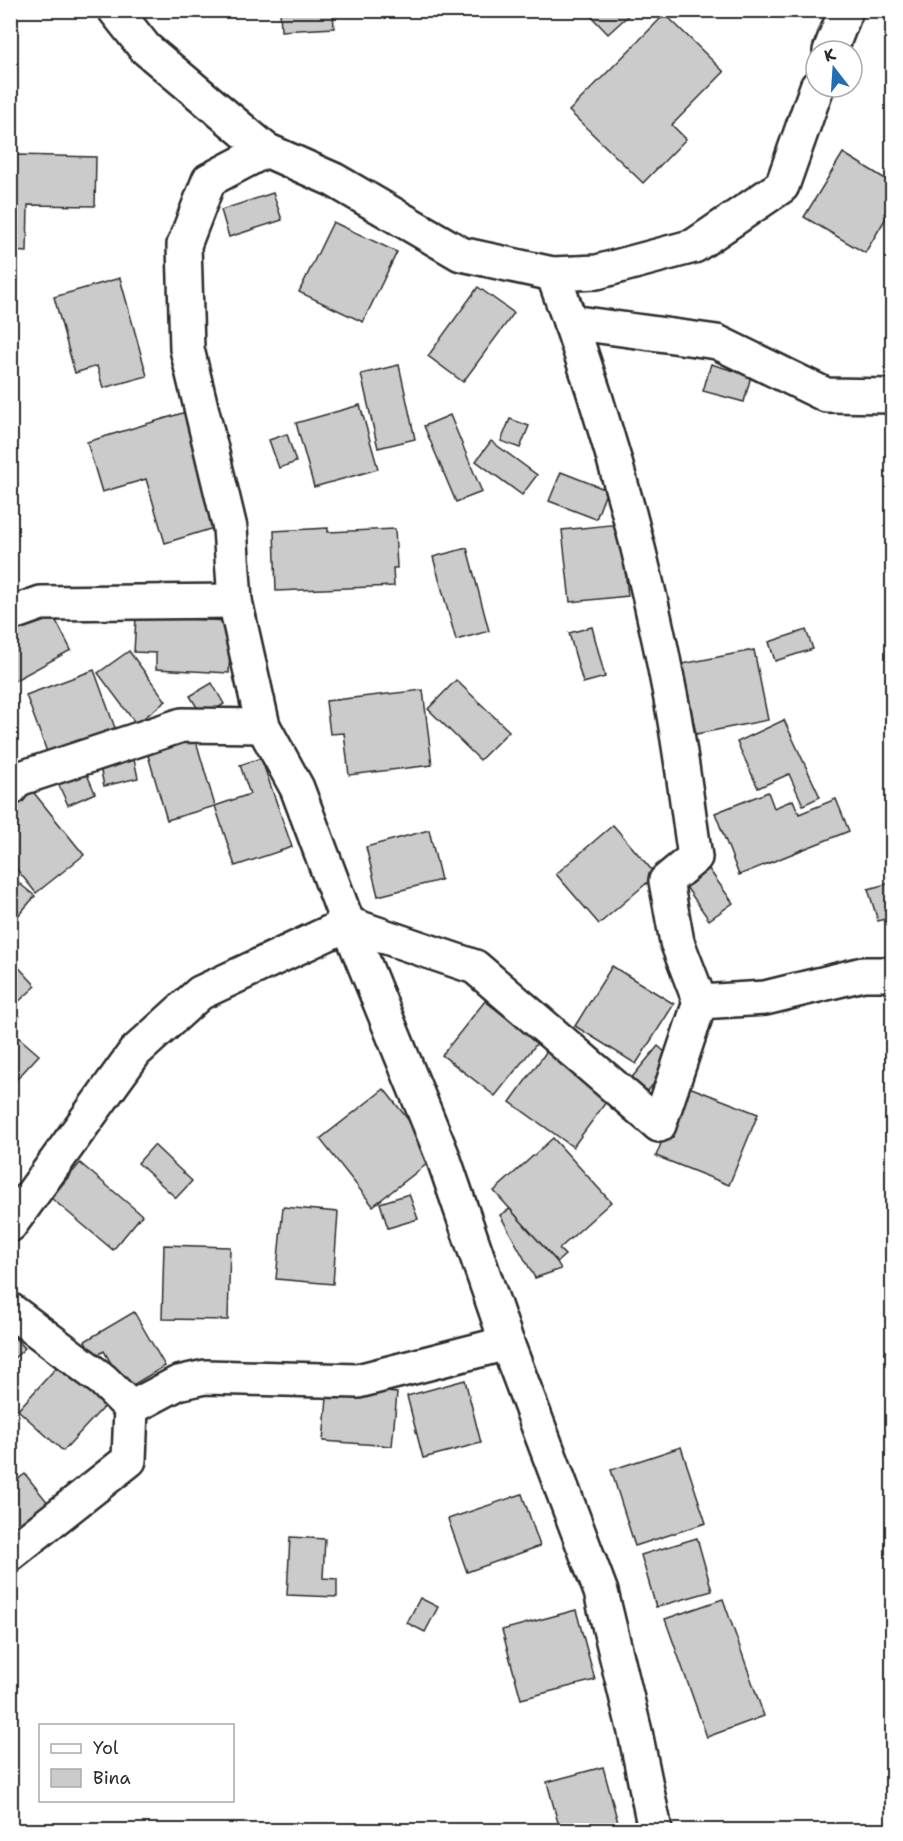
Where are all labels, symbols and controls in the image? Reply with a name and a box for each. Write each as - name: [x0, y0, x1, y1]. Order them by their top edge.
- north arrow: [804, 39, 864, 99]
- text: K: [821, 43, 838, 67]
- legend: [39, 1724, 234, 1802]
- text: Yol: [93, 1736, 119, 1760]
- text: Bina: [93, 1766, 131, 1790]

